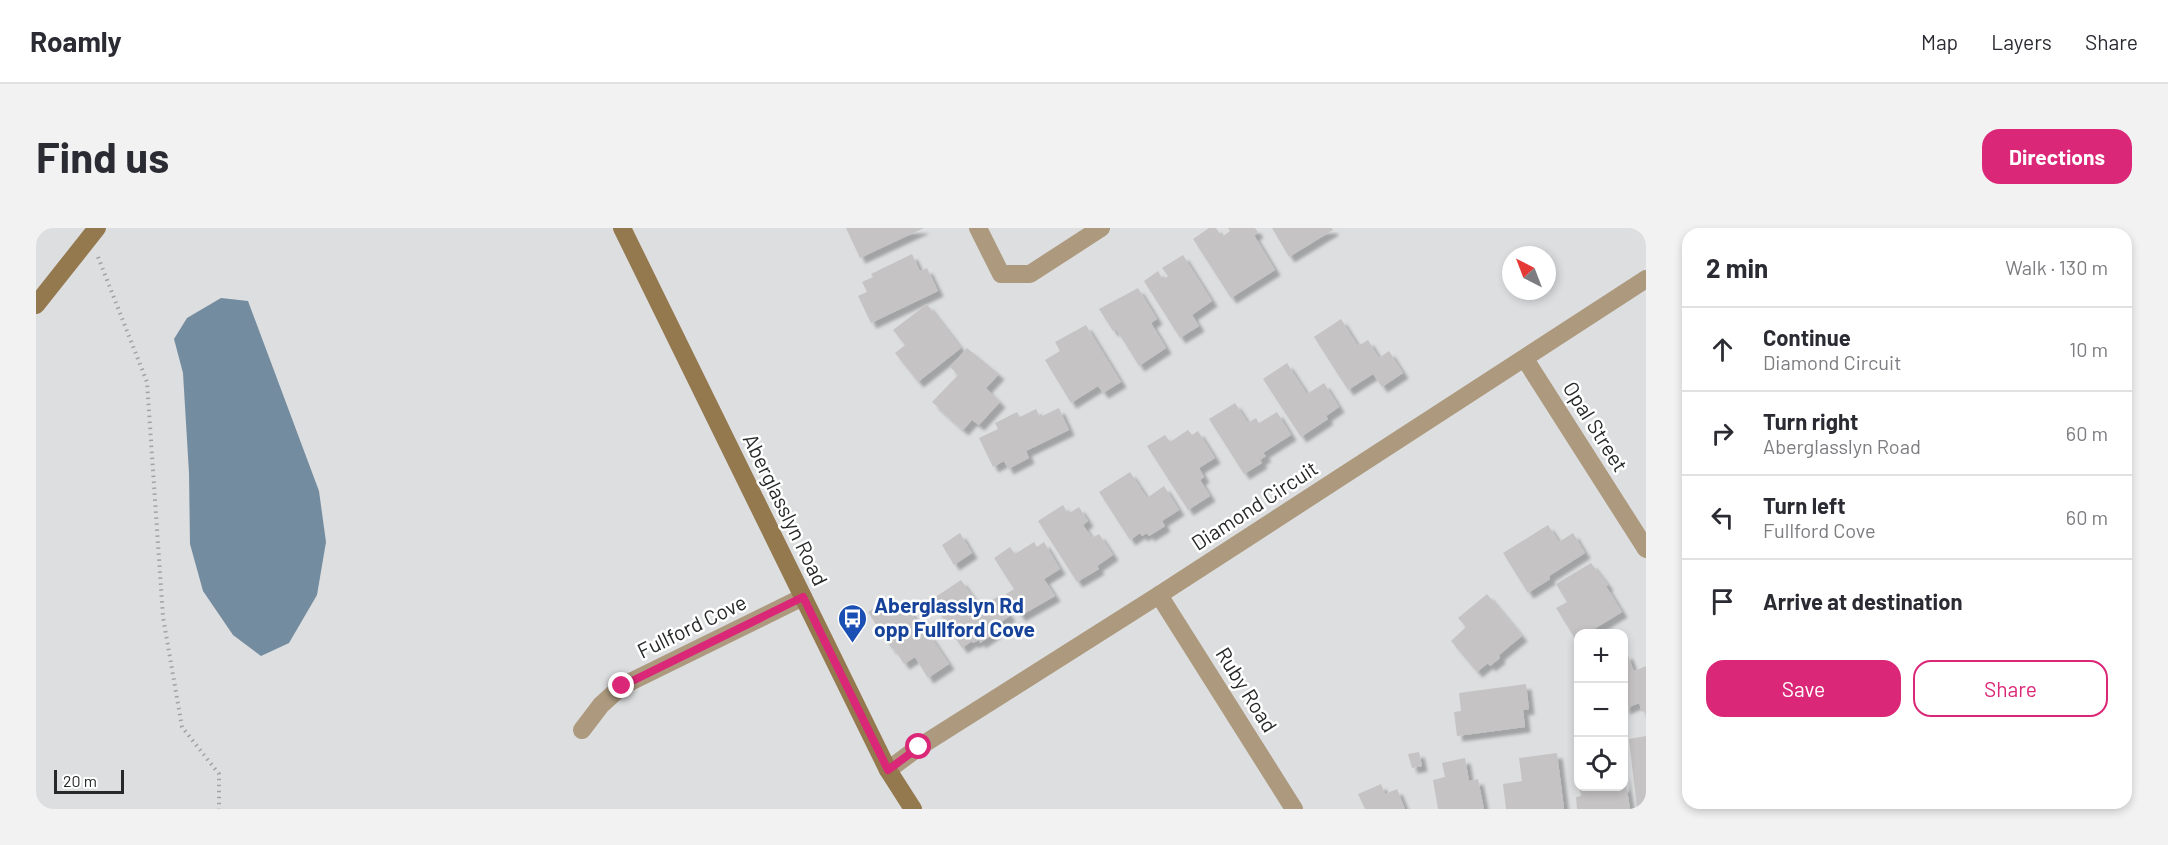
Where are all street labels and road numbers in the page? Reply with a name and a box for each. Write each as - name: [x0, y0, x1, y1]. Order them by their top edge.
- street label: Opal Street: [1559, 376, 1634, 476]
- street label: Aberglasslyn Road: [739, 429, 834, 589]
- street label: Diamond Circuit: [1186, 455, 1322, 555]
- street label: Fullford Cove: [633, 589, 750, 663]
- street label: Ruby Road: [1211, 642, 1283, 736]

